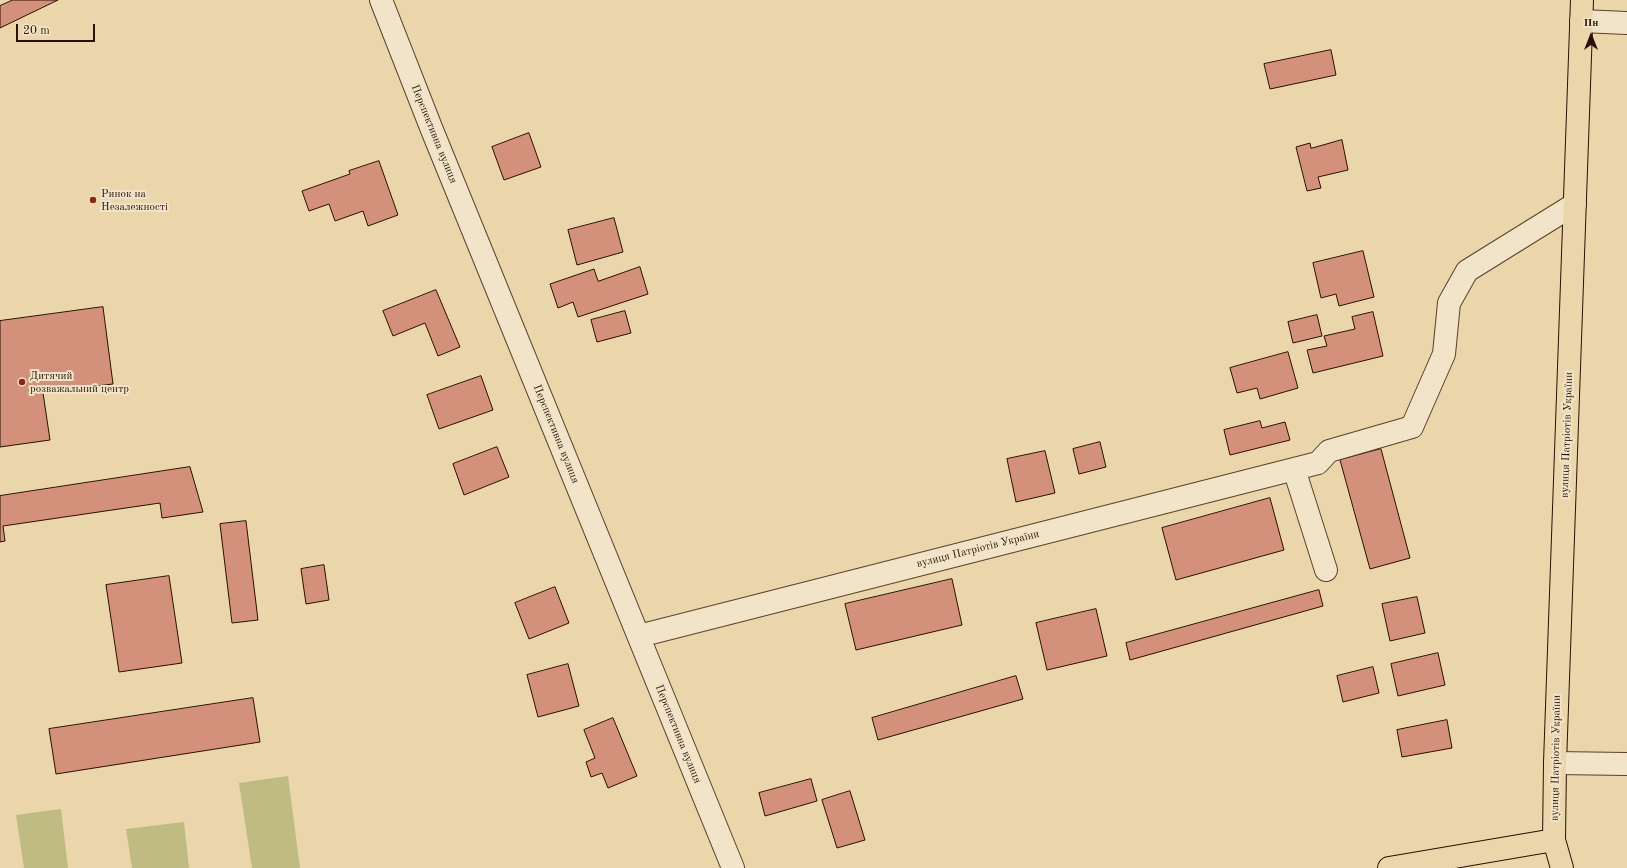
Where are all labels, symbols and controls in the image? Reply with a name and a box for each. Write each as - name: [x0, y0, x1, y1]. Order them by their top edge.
- scale bar: [18, 16, 97, 42]
- north arrow: [1571, 16, 1611, 56]
- text: Пн: [1583, 18, 1599, 29]
- text: 20 m: [23, 25, 50, 37]
- street label: Перспективна вулиця: [408, 83, 460, 185]
- place label: Ринок на Незалежності: [101, 187, 168, 213]
- marker: Ринок на Незалежності: [88, 195, 98, 205]
- place label: Дитячий розважальний центр: [30, 369, 129, 395]
- street label: вулиця Патріотів України: [1558, 372, 1576, 498]
- marker: Дитячий розважальний центр: [17, 377, 27, 387]
- street label: Перспективна вулиця: [530, 383, 582, 485]
- street label: вулиця Патріотів України: [915, 527, 1041, 571]
- street label: Перспективна вулиця: [652, 683, 704, 785]
- street label: вулиця Патріотів України: [1548, 695, 1564, 821]

